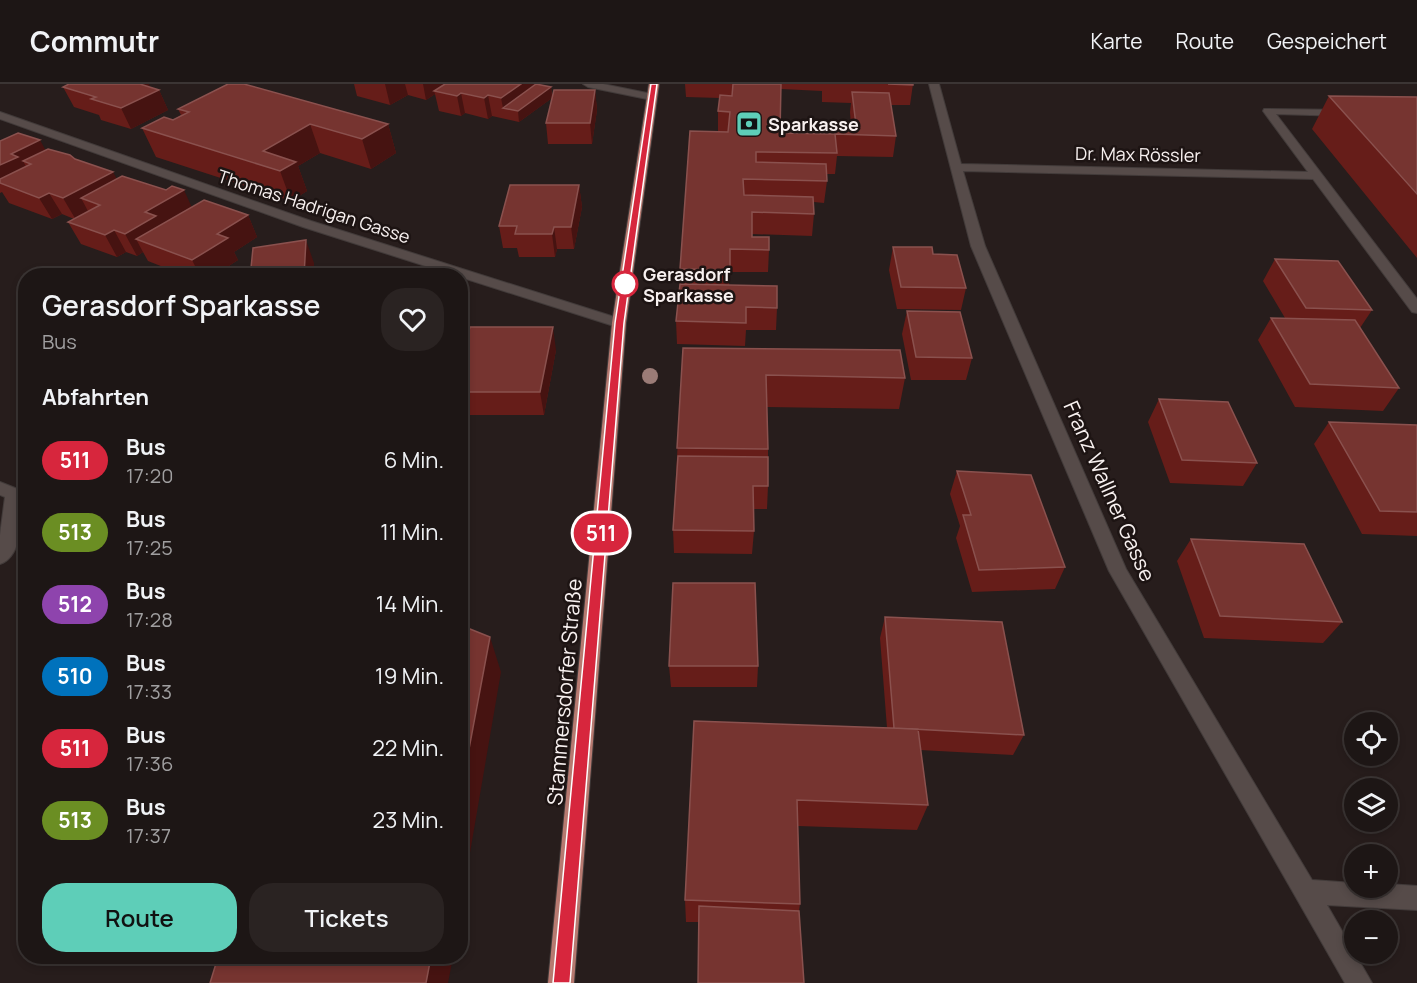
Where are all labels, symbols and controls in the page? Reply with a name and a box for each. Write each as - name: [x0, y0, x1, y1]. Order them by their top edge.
- text: Commutr: [30, 22, 159, 60]
- text: Karte: [1091, 27, 1143, 55]
- text: Route: [1176, 27, 1234, 55]
- text: Gespeichert: [1267, 27, 1387, 55]
- bank icon: Sparkasse: [734, 109, 764, 139]
- place label: Sparkasse: [768, 112, 859, 136]
- street label: Dr. Max Rössler: [1075, 141, 1201, 167]
- street label: Thomas Hadrigan Gasse: [215, 164, 413, 248]
- place label: Gerasdorf Sparkasse: [643, 262, 734, 307]
- marker: Gerasdorf Sparkasse: [612, 271, 638, 297]
- text: Gerasdorf Sparkasse: [42, 286, 320, 324]
- button: heart: [381, 288, 444, 351]
- text: Bus: [42, 328, 77, 355]
- text: Abfahrten: [42, 382, 149, 412]
- street label: Franz Wallner Gasse: [1058, 396, 1162, 586]
- text: Bus: [126, 432, 166, 462]
- text: 6 Min.: [384, 445, 444, 475]
- text: 511: [60, 446, 90, 474]
- text: 17:20: [126, 462, 173, 489]
- text: Bus: [126, 504, 166, 534]
- line badge: 511: [566, 514, 636, 552]
- text: 11 Min.: [380, 517, 444, 547]
- text: 513: [58, 518, 92, 546]
- text: 511: [586, 519, 616, 547]
- text: 17:25: [126, 534, 173, 561]
- text: Bus: [126, 576, 166, 606]
- street label: Stammersdorfer Straße: [540, 577, 588, 807]
- text: 14 Min.: [376, 589, 444, 619]
- text: 512: [58, 590, 92, 618]
- text: 17:28: [126, 606, 173, 633]
- text: Bus: [126, 648, 166, 678]
- text: 19 Min.: [375, 661, 444, 691]
- text: 510: [57, 662, 93, 690]
- text: 17:33: [126, 678, 172, 705]
- map controls: [1344, 712, 1398, 964]
- button: locate: [1344, 712, 1398, 766]
- text: Bus: [126, 720, 166, 750]
- text: 22 Min.: [372, 733, 444, 763]
- text: 511: [60, 734, 90, 762]
- text: 17:36: [126, 750, 173, 777]
- button: layers: [1344, 778, 1398, 832]
- text: Bus: [126, 792, 166, 822]
- text: 23 Min.: [373, 805, 444, 835]
- text: 513: [58, 806, 92, 834]
- text: 17:37: [126, 822, 171, 849]
- button: +: [1344, 844, 1398, 898]
- button: Route: [42, 883, 237, 952]
- button: Tickets: [249, 883, 444, 952]
- button: −: [1344, 910, 1398, 964]

